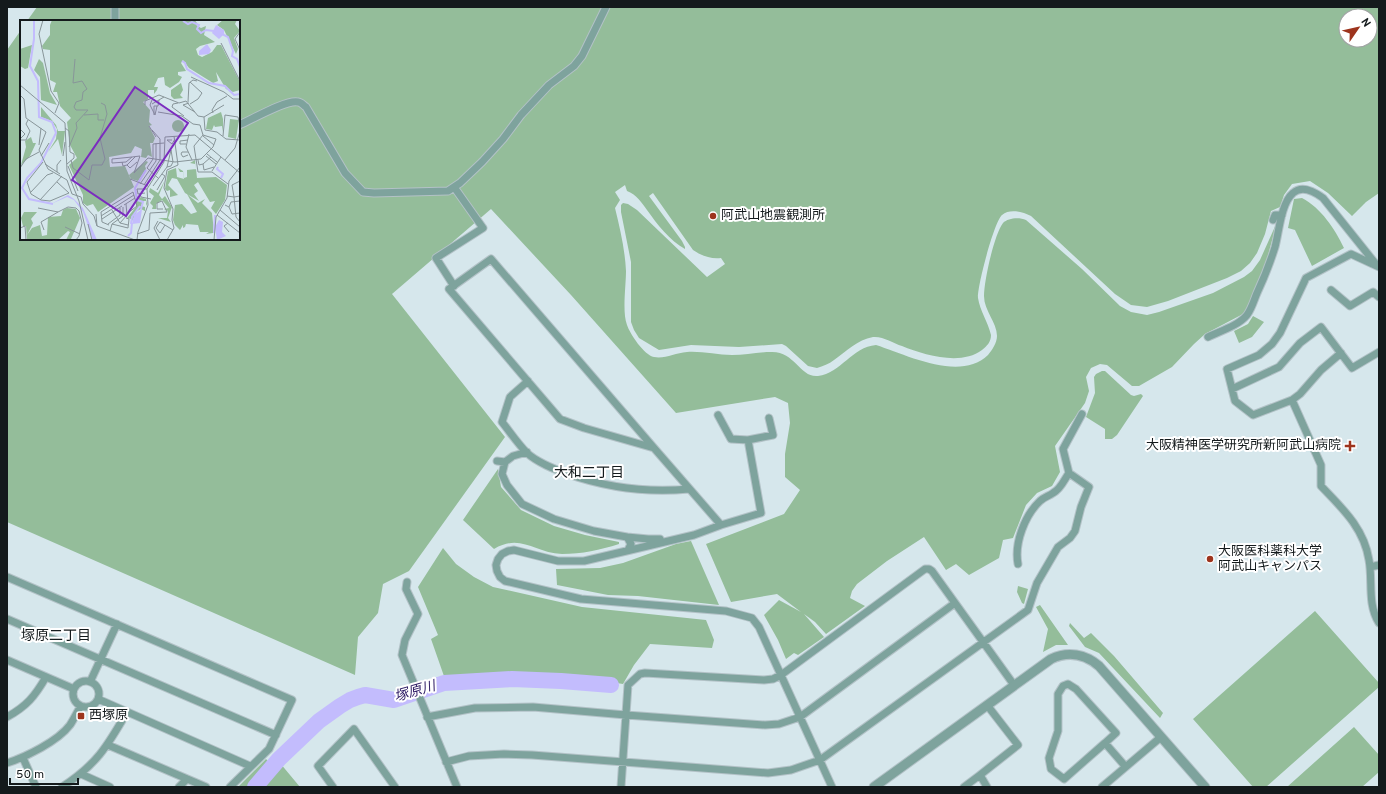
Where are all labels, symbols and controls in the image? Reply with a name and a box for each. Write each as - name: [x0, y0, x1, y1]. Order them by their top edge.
- north arrow: [1338, 8, 1378, 48]
- text: N: [1357, 16, 1373, 30]
- inset map: [20, 20, 240, 240]
- place label: 阿武山地震観測所: [721, 208, 825, 224]
- marker: 阿武山地震観測所: [708, 211, 718, 221]
- place label: 大阪精神医学研究所新阿武山病院: [1146, 437, 1341, 454]
- marker: 大阪精神医学研究所新阿武山病院: [1344, 440, 1356, 452]
- district label: 大和二丁目: [554, 465, 624, 482]
- place label: 大阪医科薬科大学 阿武山キャンパス: [1218, 543, 1322, 575]
- marker: 大阪医科薬科大学 阿武山キャンパス: [1205, 554, 1215, 564]
- district label: 塚原二丁目: [21, 628, 91, 645]
- water label: 塚原川: [392, 677, 439, 706]
- place label: 西塚原: [89, 708, 128, 724]
- marker: 西塚原: [76, 711, 86, 721]
- scale bar: [10, 760, 78, 786]
- text: 50 m: [16, 767, 44, 783]

